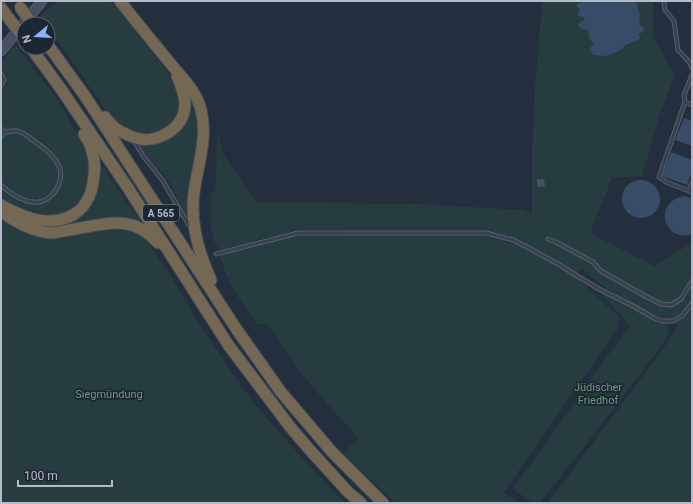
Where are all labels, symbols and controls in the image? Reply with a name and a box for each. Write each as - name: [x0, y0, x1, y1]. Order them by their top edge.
- north arrow: [16, 16, 56, 56]
- text: N: [20, 33, 34, 45]
- road number: A 565: [143, 205, 179, 221]
- park label: Jüdischer Friedhof: [574, 381, 622, 407]
- park label: Siegmündung: [75, 388, 143, 401]
- scale bar: [18, 462, 112, 488]
- text: 100 m: [24, 469, 58, 483]

